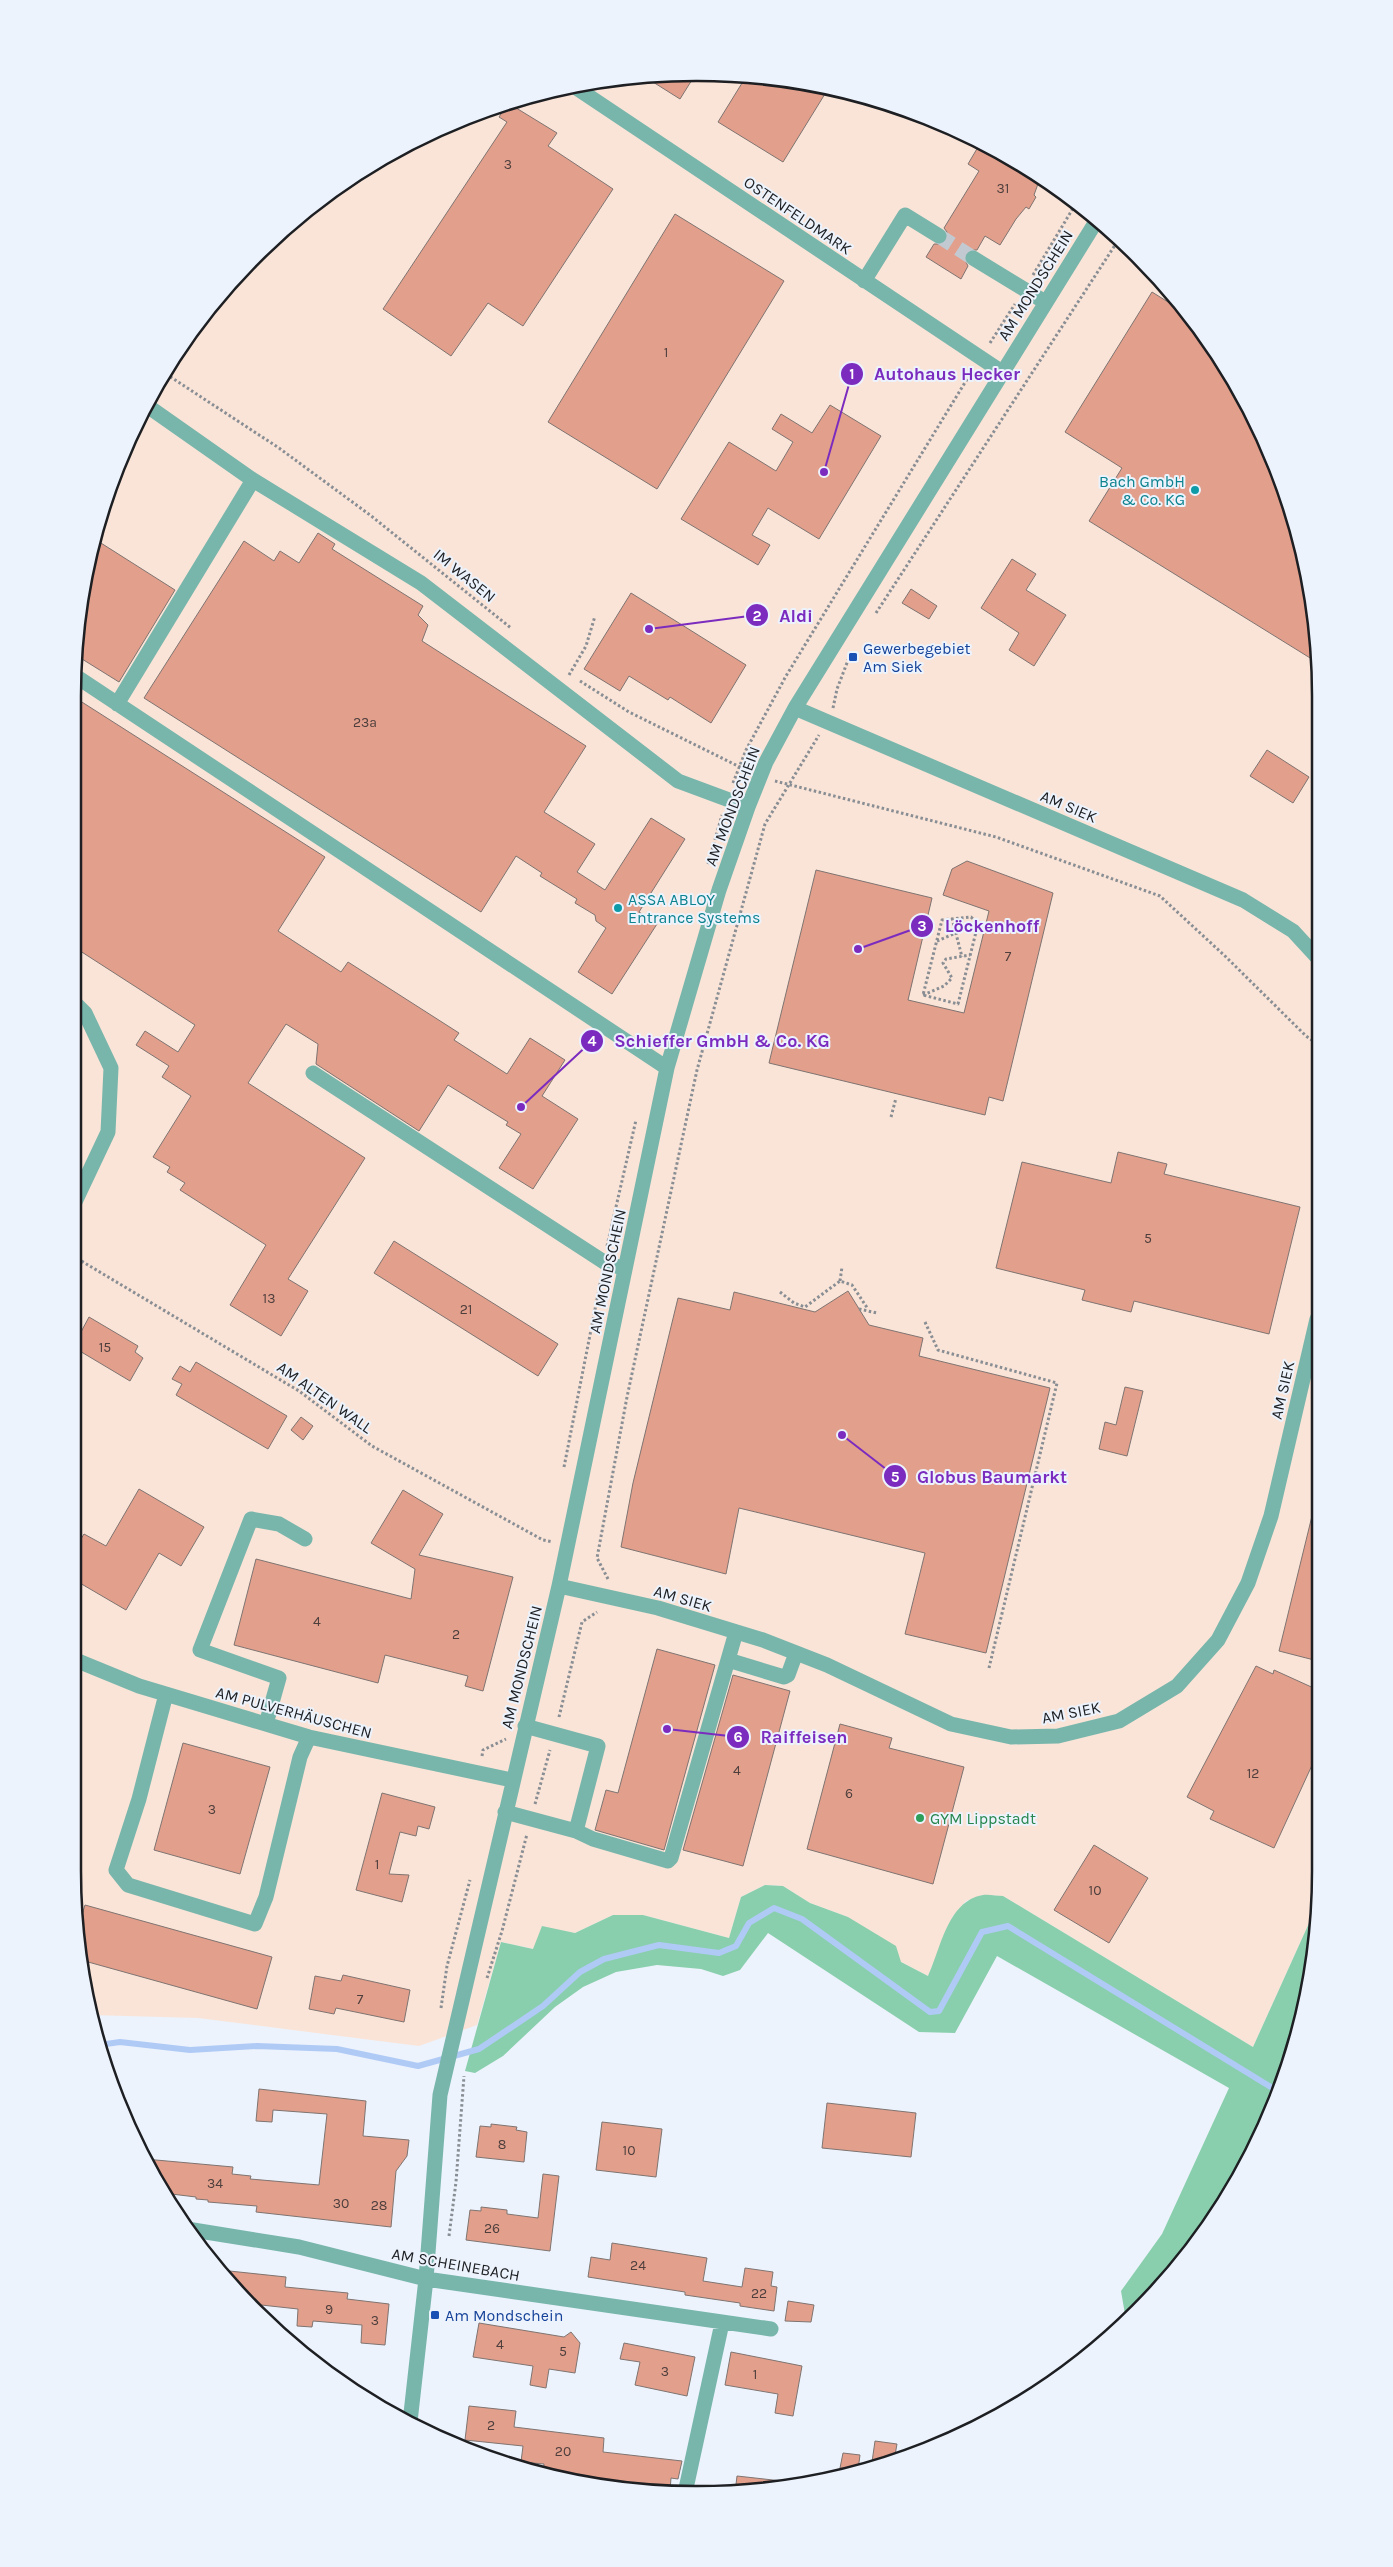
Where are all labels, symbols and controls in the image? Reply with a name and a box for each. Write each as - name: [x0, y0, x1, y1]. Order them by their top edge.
- house number: 3: [504, 156, 512, 173]
- street label: OSTENFELDMARK: [740, 172, 855, 259]
- house number: 31: [997, 180, 1009, 197]
- street label: AM MONDSCHEIN: [994, 227, 1077, 344]
- house number: 1: [664, 344, 668, 361]
- callout: Autohaus Hecker: [840, 357, 1030, 390]
- text: Autohaus Hecker: [874, 363, 1020, 385]
- text: 1: [849, 365, 855, 383]
- place label: Bach GmbH & Co. KG: [1099, 472, 1185, 509]
- marker: Bach GmbH & Co. KG: [1189, 484, 1201, 496]
- street label: IM WASEN: [430, 545, 500, 606]
- callout: Aldi: [744, 599, 823, 632]
- text: Aldi: [779, 605, 813, 627]
- text: 2: [752, 607, 762, 625]
- place label: Gewerbegebiet Am Siek: [863, 639, 971, 676]
- marker: Gewerbegebiet Am Siek: [847, 651, 859, 663]
- house number: 23a: [353, 714, 377, 731]
- street label: AM MONDSCHEIN: [701, 744, 764, 869]
- street label: AM SIEK: [1038, 786, 1100, 827]
- place label: ASSA ABLOY Entrance Systems: [628, 890, 760, 927]
- marker: ASSA ABLOY Entrance Systems: [612, 902, 624, 914]
- callout: Löckenhoff: [910, 909, 1049, 942]
- text: Löckenhoff: [945, 915, 1040, 937]
- text: 3: [917, 917, 927, 935]
- house number: 7: [1005, 948, 1012, 965]
- callout: Schieffer GmbH & Co. KG: [579, 1024, 840, 1057]
- text: Schieffer GmbH & Co. KG: [614, 1030, 830, 1052]
- text: 4: [588, 1032, 597, 1050]
- street label: AM MONDSCHEIN: [585, 1207, 630, 1335]
- house number: 5: [1144, 1230, 1152, 1247]
- house number: 13: [263, 1290, 275, 1307]
- house number: 21: [460, 1301, 472, 1318]
- house number: 15: [99, 1339, 111, 1356]
- street label: AM ALTEN WALL: [273, 1357, 377, 1438]
- street label: AM SIEK: [1267, 1359, 1298, 1421]
- callout: Globus Baumarkt: [882, 1460, 1077, 1493]
- text: Globus Baumarkt: [917, 1466, 1067, 1488]
- text: 5: [891, 1468, 900, 1486]
- street label: AM SIEK: [652, 1581, 714, 1616]
- street label: AM MONDSCHEIN: [497, 1603, 546, 1731]
- house number: 4: [313, 1613, 321, 1630]
- house number: 2: [452, 1626, 460, 1643]
- street label: AM PULVERHÄUSCHEN: [214, 1682, 374, 1742]
- street label: AM SIEK: [1040, 1697, 1102, 1727]
- callout: Raiffeisen: [725, 1720, 857, 1753]
- text: Raiffeisen: [761, 1726, 847, 1748]
- text: 6: [733, 1728, 743, 1746]
- house number: 4: [733, 1762, 741, 1779]
- house number: 12: [1247, 1765, 1259, 1782]
- house number: 6: [845, 1785, 853, 1802]
- house number: 3: [208, 1801, 216, 1818]
- place label: GYM Lippstadt: [930, 1809, 1036, 1828]
- marker: GYM Lippstadt: [914, 1812, 926, 1824]
- house number: 1: [375, 1856, 379, 1873]
- house number: 10: [1089, 1882, 1101, 1899]
- house number: 7: [357, 1991, 364, 2008]
- house number: 8: [498, 2136, 506, 2153]
- house number: 10: [623, 2142, 635, 2159]
- house number: 34: [207, 2175, 223, 2192]
- house number: 30: [333, 2195, 349, 2212]
- house number: 28: [371, 2197, 387, 2214]
- house number: 26: [484, 2220, 500, 2237]
- street label: AM SCHEINEBACH: [390, 2244, 521, 2285]
- house number: 24: [630, 2257, 646, 2274]
- house number: 22: [751, 2285, 767, 2302]
- house number: 9: [325, 2301, 333, 2318]
- place label: Am Mondschein: [445, 2306, 563, 2325]
- marker: Am Mondschein: [429, 2309, 441, 2321]
- house number: 3: [371, 2312, 379, 2329]
- house number: 4: [496, 2336, 504, 2353]
- house number: 5: [559, 2343, 567, 2360]
- house number: 3: [661, 2363, 669, 2380]
- house number: 1: [753, 2366, 757, 2383]
- house number: 2: [487, 2417, 495, 2434]
- house number: 20: [555, 2443, 571, 2460]

